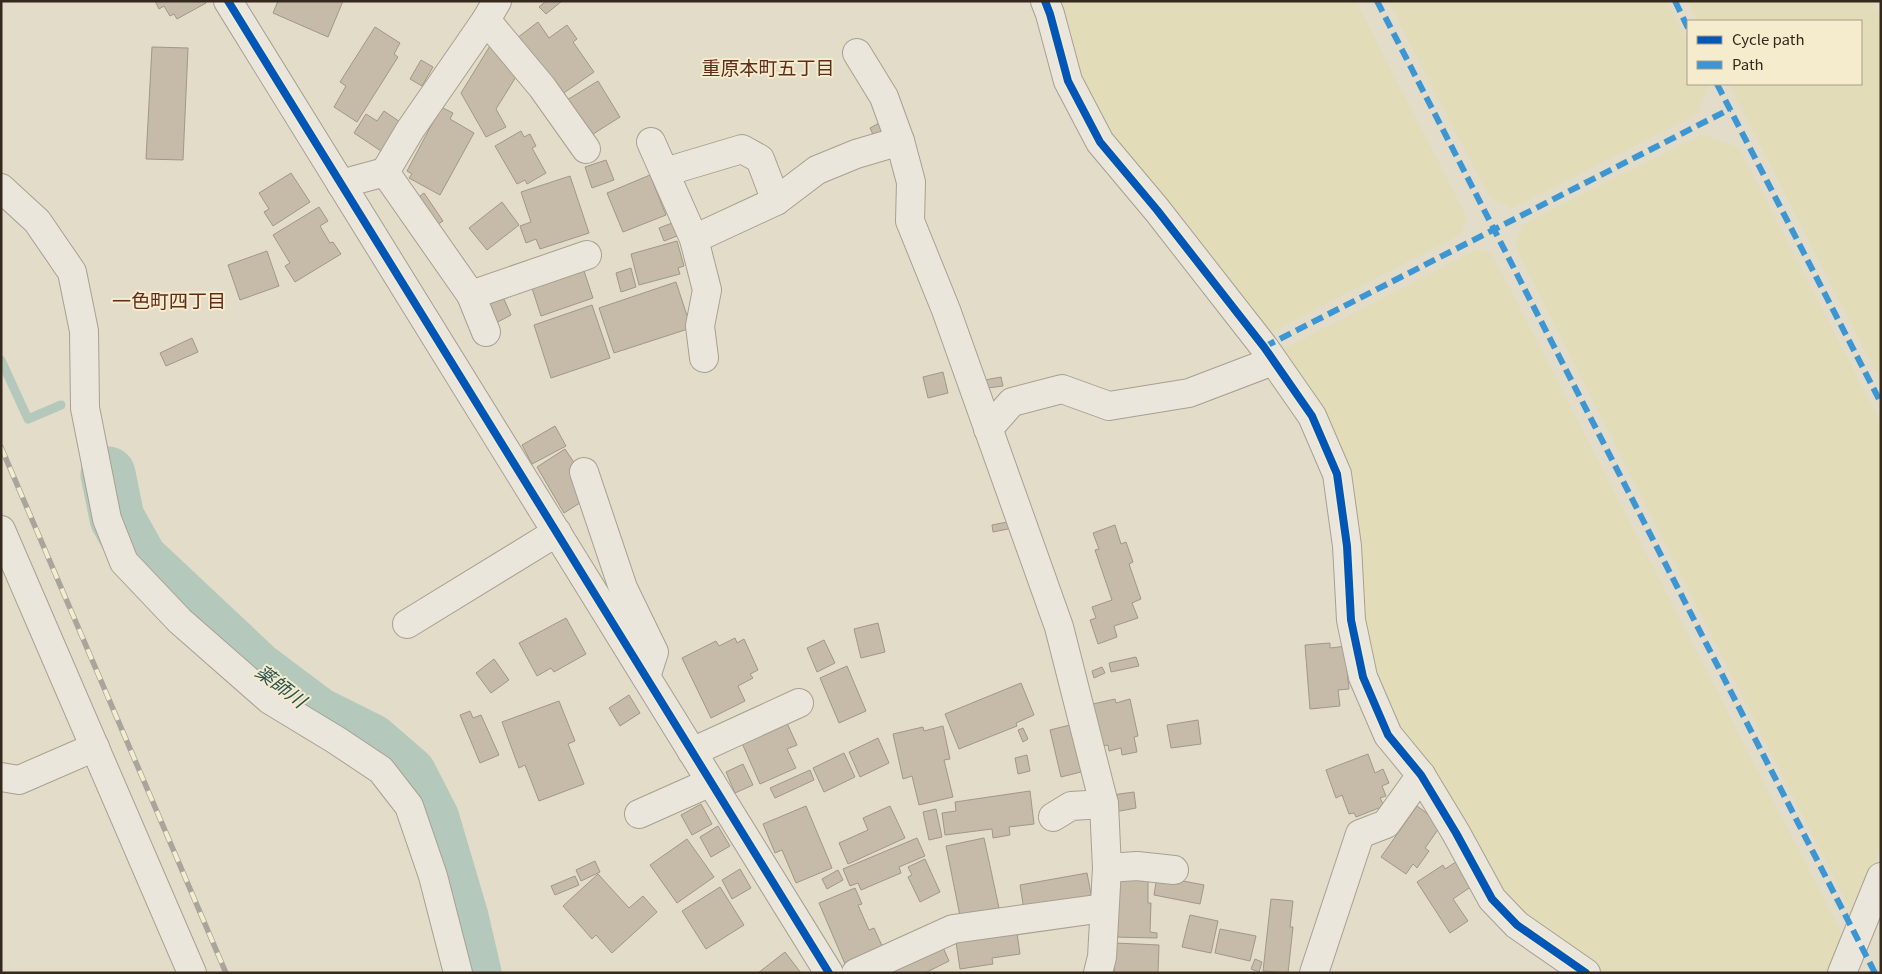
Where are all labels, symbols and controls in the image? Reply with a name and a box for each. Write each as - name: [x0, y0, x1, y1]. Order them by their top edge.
- legend: [1687, 20, 1862, 85]
- text: Cycle path: [1732, 28, 1805, 49]
- district label: 重原本町五丁目: [701, 53, 835, 80]
- text: Path: [1732, 53, 1764, 74]
- district label: 一色町四丁目: [112, 286, 226, 313]
- water label: 薬師川: [251, 657, 314, 714]

